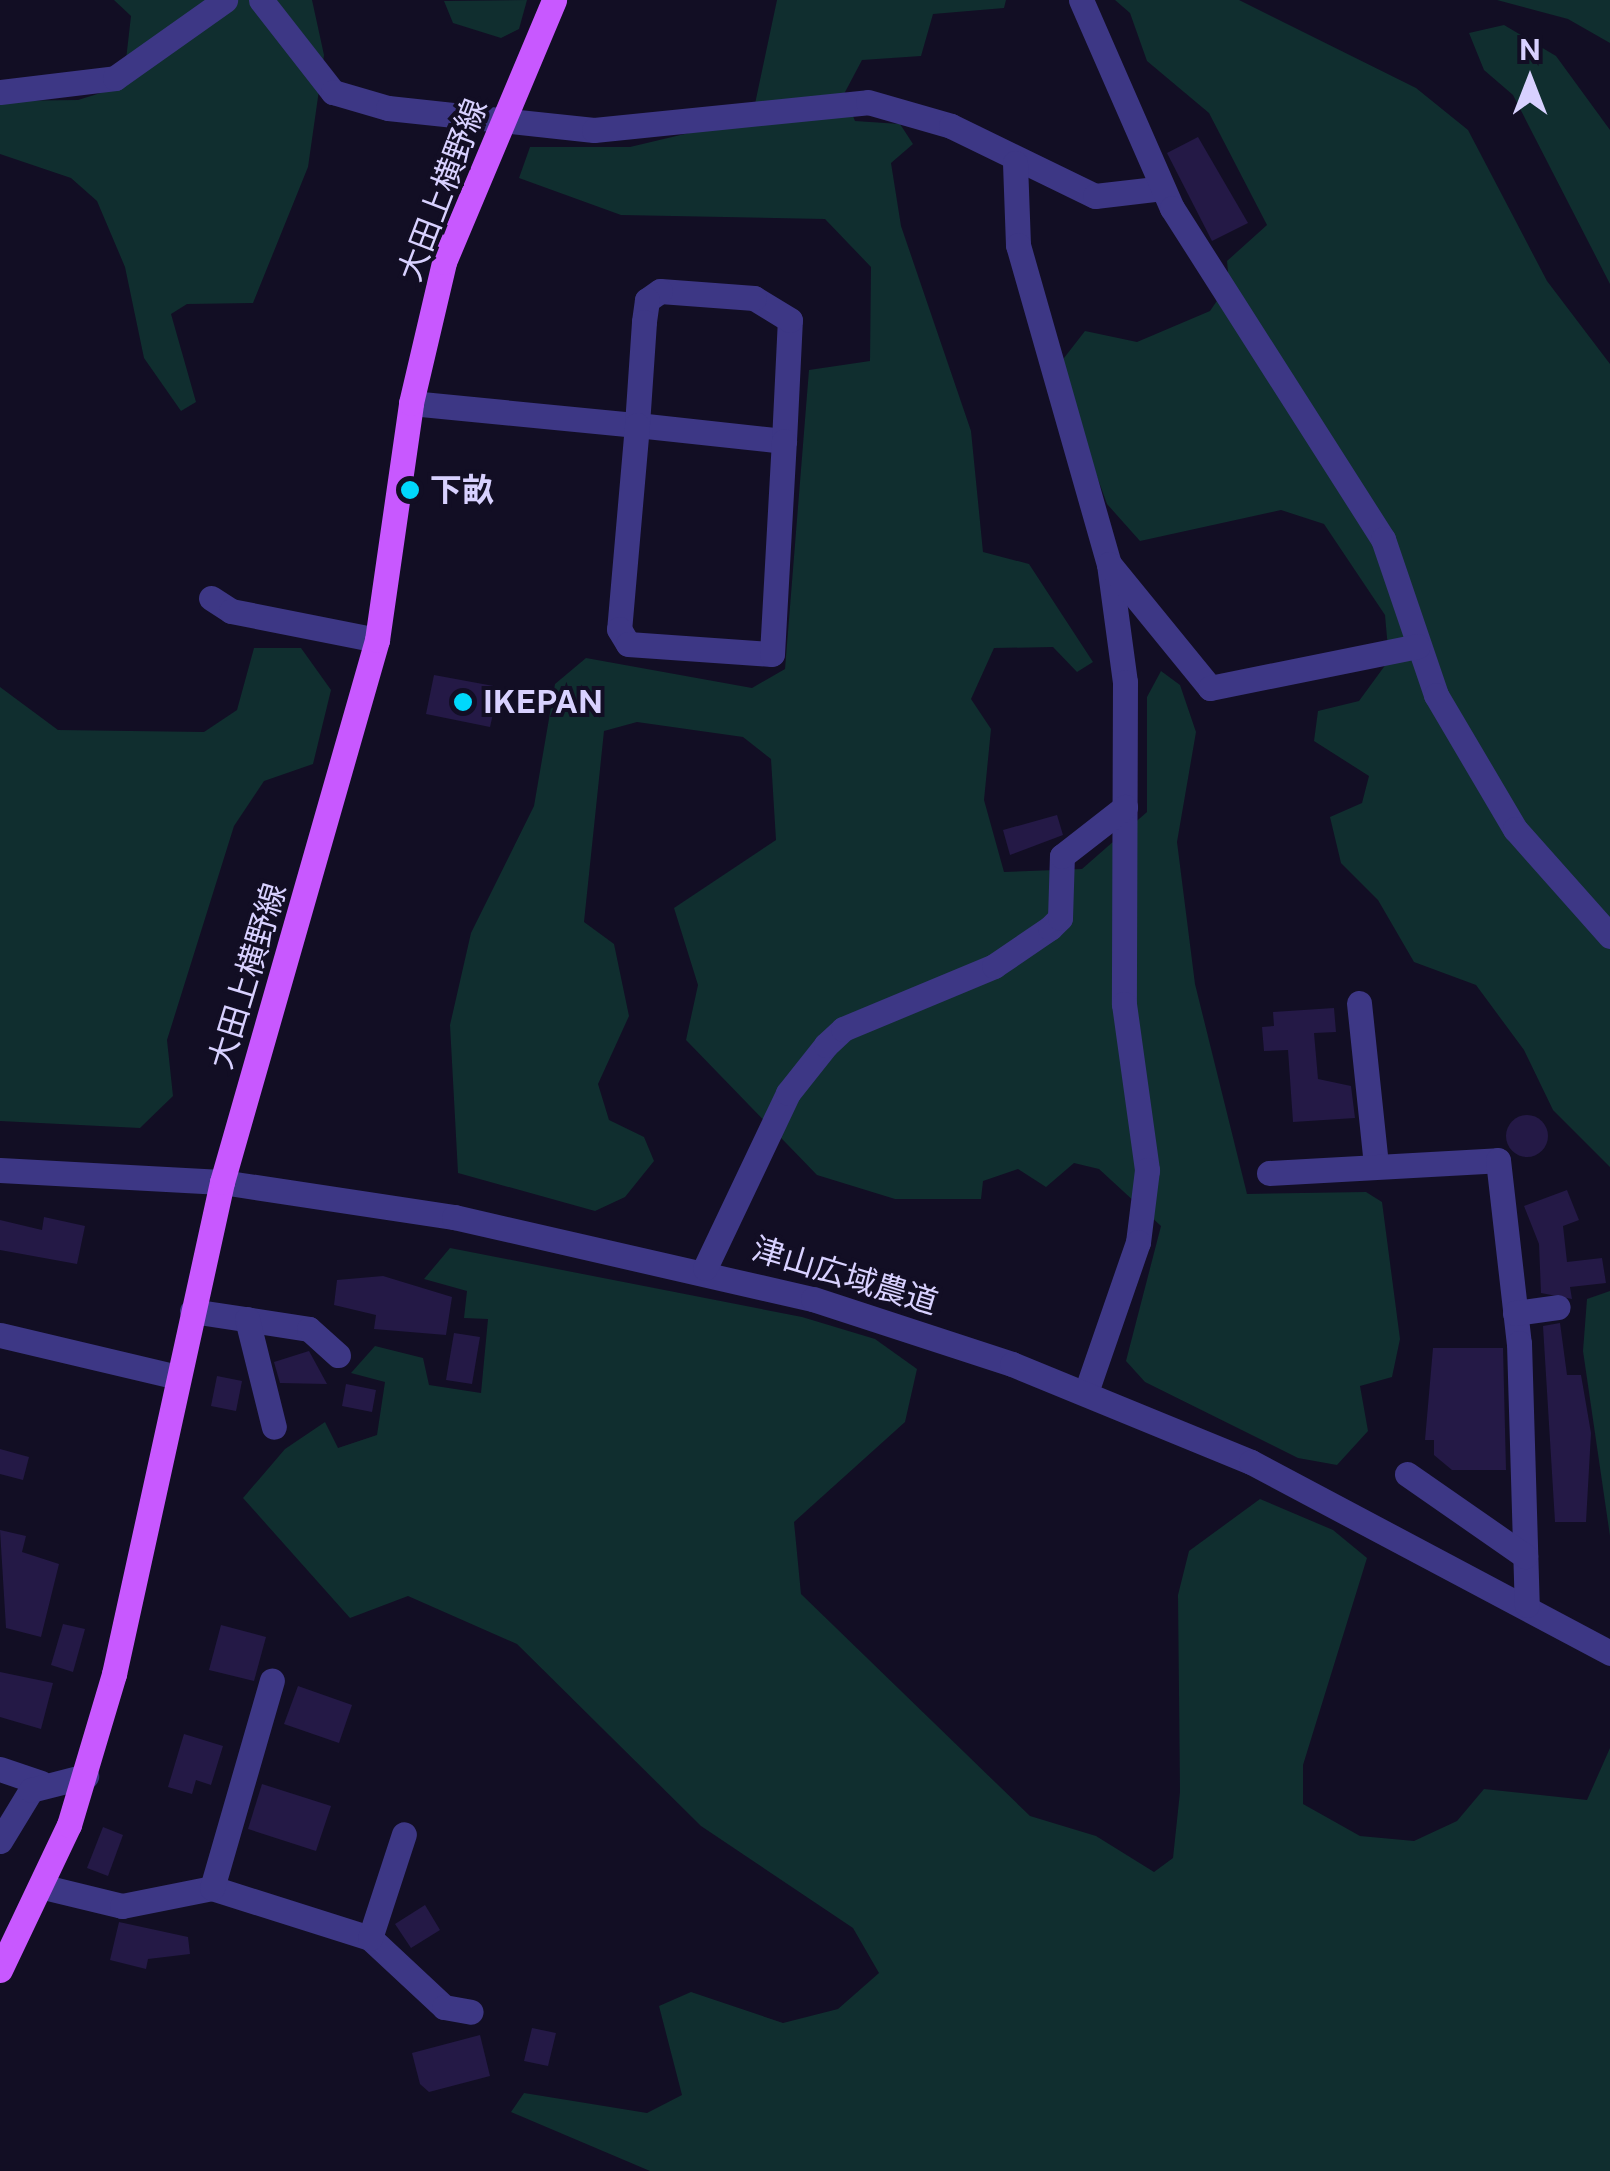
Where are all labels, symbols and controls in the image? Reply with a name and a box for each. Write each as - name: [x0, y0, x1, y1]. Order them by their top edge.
- north arrow: [1480, 30, 1580, 130]
- text: N: [1519, 33, 1541, 66]
- street label: 大田上横野線: [391, 93, 495, 287]
- place label: 下畝: [430, 471, 494, 509]
- marker: 下畝: [399, 479, 421, 501]
- place label: IKEPAN: [483, 683, 603, 721]
- marker: IKEPAN: [452, 691, 474, 713]
- street label: 大田上横野線: [202, 879, 294, 1073]
- street label: 津山広域農道: [748, 1230, 942, 1322]

